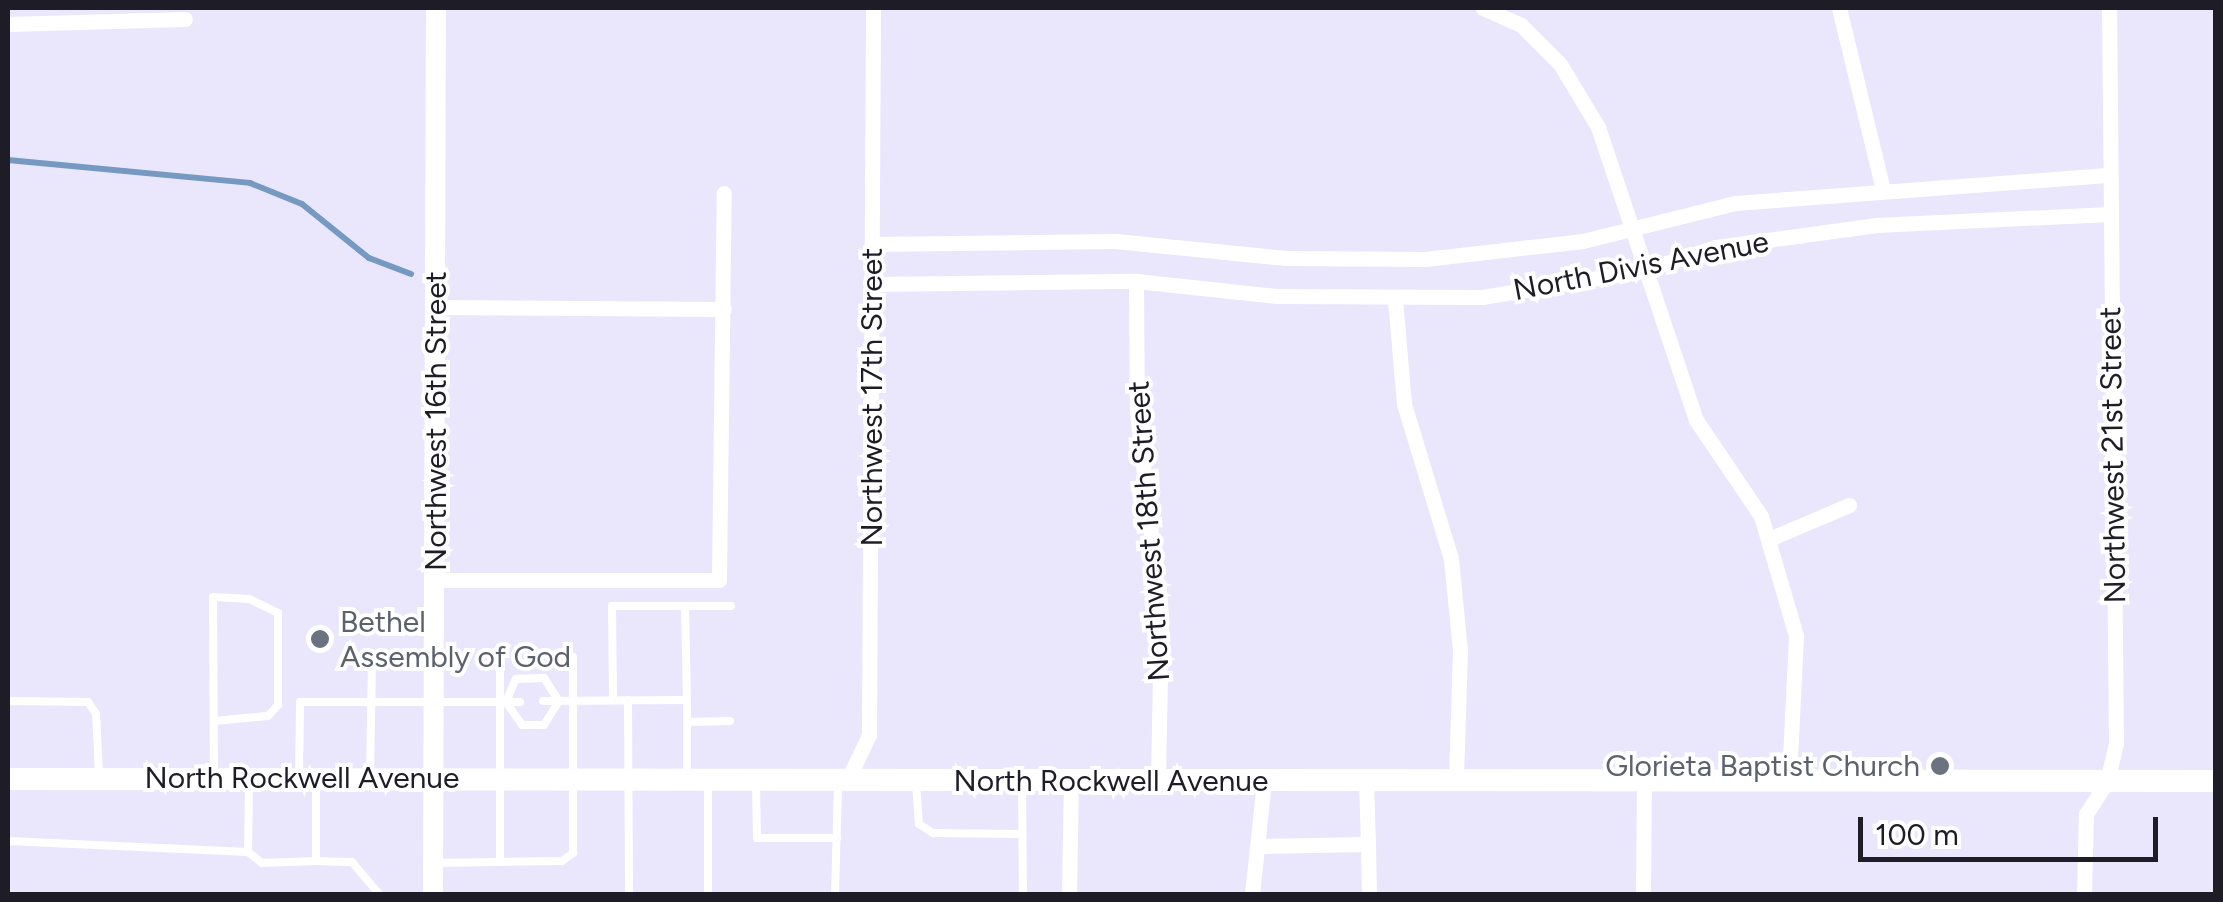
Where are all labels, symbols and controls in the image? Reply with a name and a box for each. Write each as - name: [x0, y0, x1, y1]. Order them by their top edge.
- street label: North Divis Avenue: [1510, 224, 1772, 308]
- street label: Northwest 17th Street: [854, 248, 890, 546]
- street label: Northwest 16th Street: [418, 271, 454, 571]
- street label: Northwest 21st Street: [2092, 306, 2134, 604]
- street label: Northwest 18th Street: [1121, 380, 1177, 682]
- place label: Bethel Assembly of God: [340, 604, 571, 674]
- marker: Bethel Assembly of God: [309, 628, 331, 650]
- place label: Glorieta Baptist Church: [1605, 748, 1920, 784]
- marker: Glorieta Baptist Church: [1929, 755, 1951, 777]
- street label: North Rockwell Avenue: [145, 760, 459, 796]
- street label: North Rockwell Avenue: [954, 763, 1268, 799]
- scale bar: [1863, 797, 2163, 859]
- text: 100 m: [1875, 816, 1959, 853]

